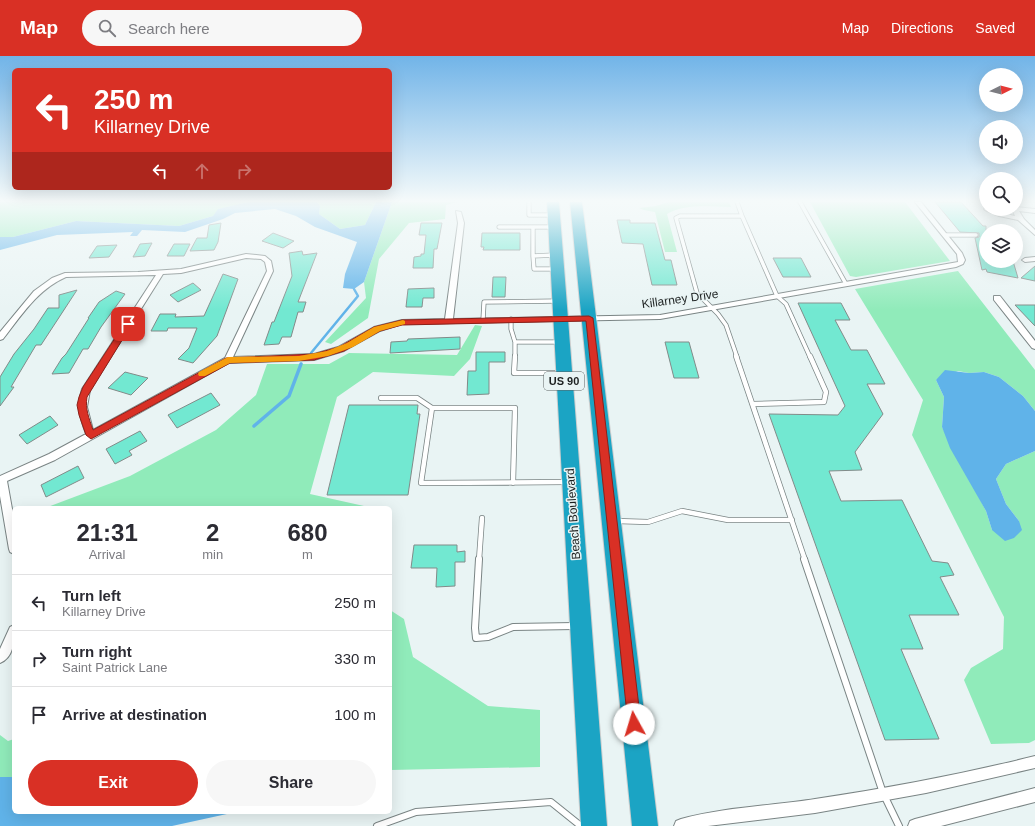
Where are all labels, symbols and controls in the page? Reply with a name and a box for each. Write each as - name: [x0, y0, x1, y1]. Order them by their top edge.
- search box: [82, 10, 362, 46]
- text: Map: [20, 17, 58, 38]
- icon: search: [96, 17, 118, 39]
- text: Search here: [128, 20, 210, 37]
- text: Map: [842, 20, 869, 36]
- text: Directions: [891, 20, 953, 36]
- text: Saved: [975, 20, 1015, 36]
- north arrow: [979, 68, 1023, 112]
- map controls: [979, 68, 1023, 268]
- icon: left: [28, 84, 80, 136]
- text: 250 m: [94, 84, 173, 115]
- text: Killarney Drive: [94, 117, 210, 137]
- button: sound: [979, 120, 1023, 164]
- icon: left: [149, 160, 171, 182]
- icon: ahead: [191, 160, 213, 182]
- icon: right: [233, 160, 255, 182]
- button: search: [979, 172, 1023, 216]
- button: layers: [979, 224, 1023, 268]
- street label: Killarney Drive: [641, 287, 720, 311]
- pin: [111, 307, 145, 341]
- icon: arrive: [117, 313, 139, 335]
- road number: US 90: [544, 372, 584, 390]
- street label: Beach Boulevard: [563, 468, 583, 560]
- text: 21:31: [76, 519, 138, 546]
- text: 2: [206, 519, 219, 546]
- text: 680: [288, 519, 328, 546]
- text: Arrival: [89, 547, 126, 562]
- text: min: [202, 547, 223, 562]
- text: m: [302, 547, 313, 562]
- text: Turn left: [62, 587, 121, 604]
- icon: left: [28, 592, 50, 614]
- text: 250 m: [334, 594, 376, 611]
- text: Killarney Drive: [62, 604, 146, 619]
- text: Turn right: [62, 643, 132, 660]
- icon: right: [28, 648, 50, 670]
- text: 330 m: [334, 650, 376, 667]
- text: Saint Patrick Lane: [62, 660, 168, 675]
- position arrow: [613, 703, 655, 745]
- icon: arrive: [28, 704, 50, 726]
- text: Arrive at destination: [62, 706, 207, 723]
- text: 100 m: [334, 706, 376, 723]
- button: Exit: [28, 760, 198, 806]
- button: Share: [206, 760, 376, 806]

